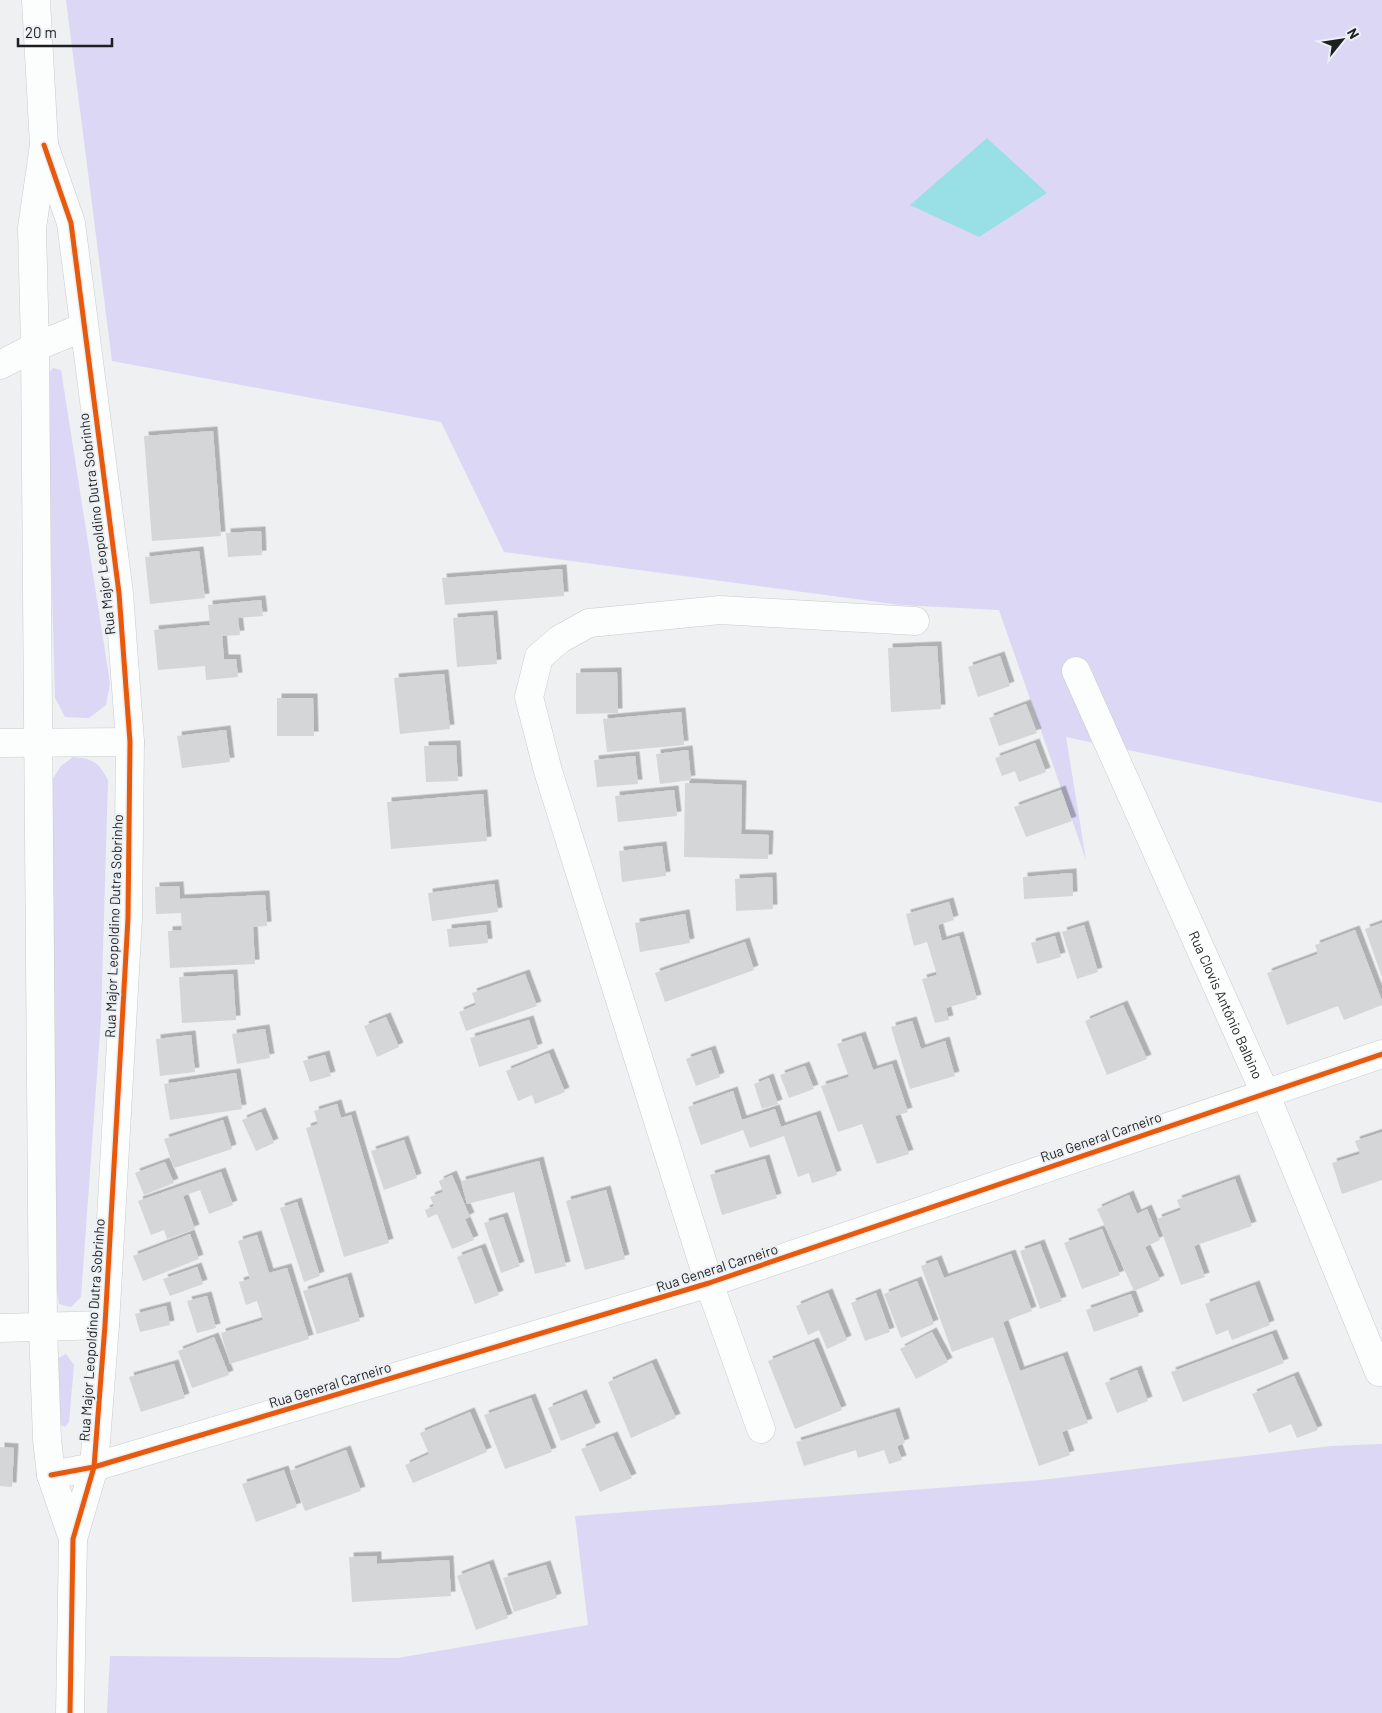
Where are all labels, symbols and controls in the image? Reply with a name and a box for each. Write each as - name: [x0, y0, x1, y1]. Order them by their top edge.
- scale bar: [18, 15, 111, 47]
- north arrow: [1317, 15, 1367, 65]
- text: 20 m: [25, 23, 57, 41]
- text: N: [1344, 25, 1363, 42]
- street label: Rua Major Leopoldino Dutra Sobrinho: [74, 412, 119, 636]
- street label: Rua Major Leopoldino Dutra Sobrinho: [101, 814, 126, 1038]
- street label: Rua Clovis Antônio Balbino: [1186, 928, 1267, 1081]
- street label: Rua General Carneiro: [1038, 1108, 1164, 1165]
- street label: Rua Major Leopoldino Dutra Sobrinho: [75, 1218, 108, 1442]
- street label: Rua General Carneiro: [654, 1240, 780, 1295]
- street label: Rua General Carneiro: [267, 1358, 393, 1411]

